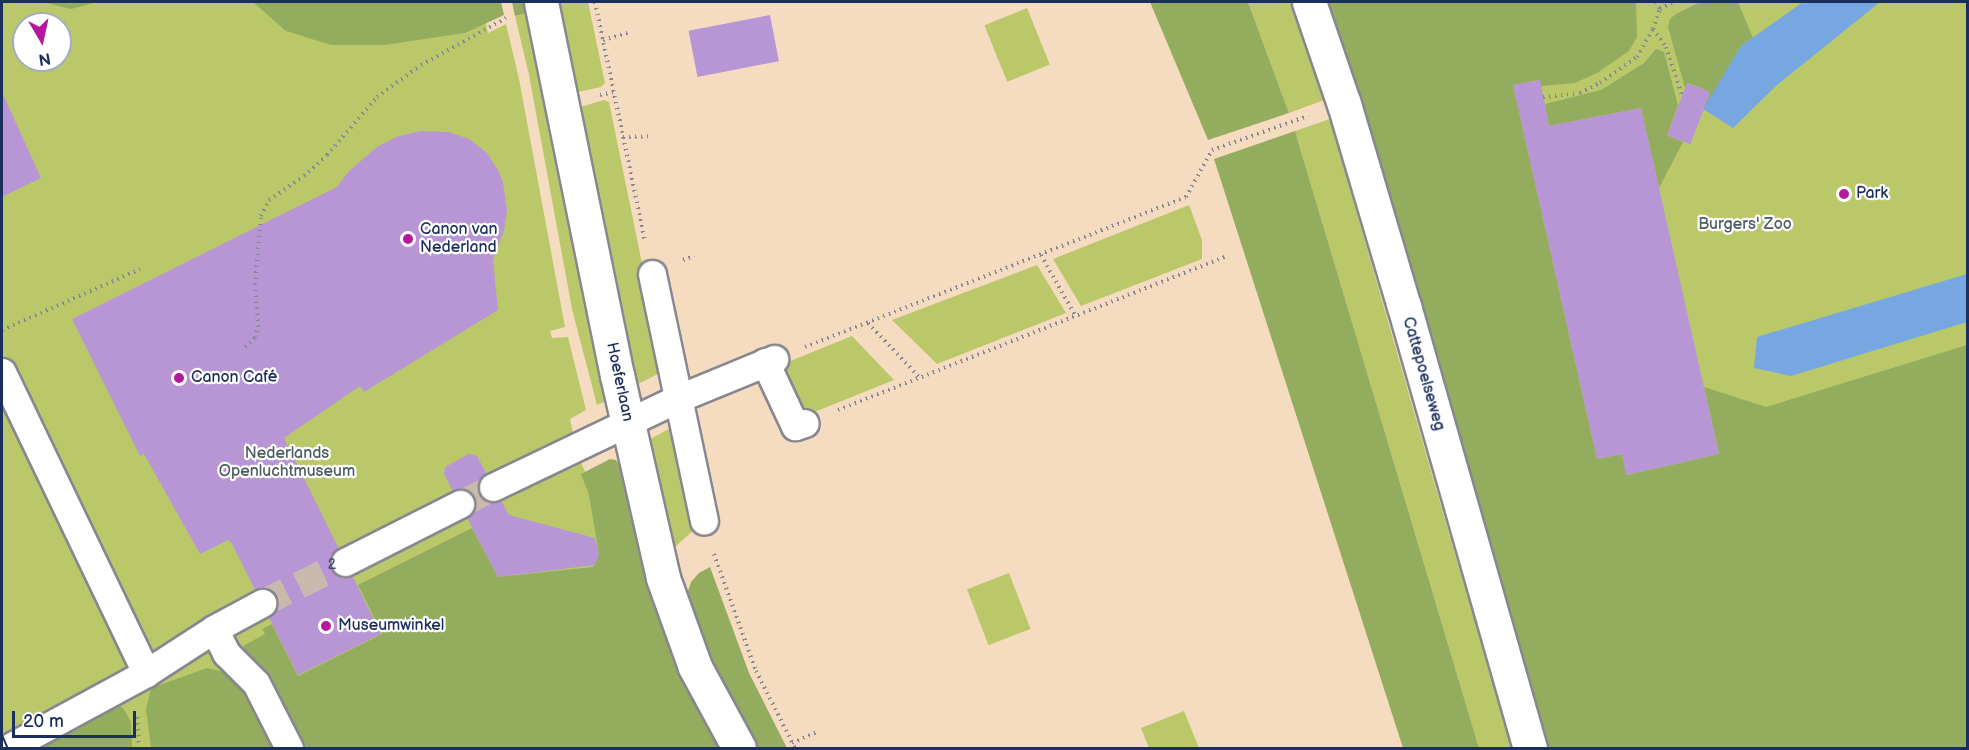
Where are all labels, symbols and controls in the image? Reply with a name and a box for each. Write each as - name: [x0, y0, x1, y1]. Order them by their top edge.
- north arrow: [12, 12, 72, 72]
- text: N: [37, 48, 52, 69]
- place label: Park: [1856, 184, 1888, 204]
- marker: Park: [1837, 187, 1851, 201]
- park label: Burgers' Zoo: [1698, 215, 1792, 235]
- place label: Canon van Nederland: [420, 220, 497, 258]
- marker: Canon van Nederland: [401, 232, 415, 246]
- street label: Cattepoelseweg: [1398, 315, 1448, 433]
- street label: Hoeferlaan: [601, 341, 637, 423]
- place label: Canon Café: [191, 368, 277, 388]
- marker: Canon Café: [172, 371, 186, 385]
- park label: Nederlands Openluchtmuseum: [219, 444, 355, 482]
- house number: 2: [328, 557, 336, 573]
- place label: Museumwinkel: [338, 616, 444, 636]
- marker: Museumwinkel: [319, 619, 333, 633]
- scale bar: [15, 699, 140, 737]
- text: 20 m: [23, 711, 64, 732]

